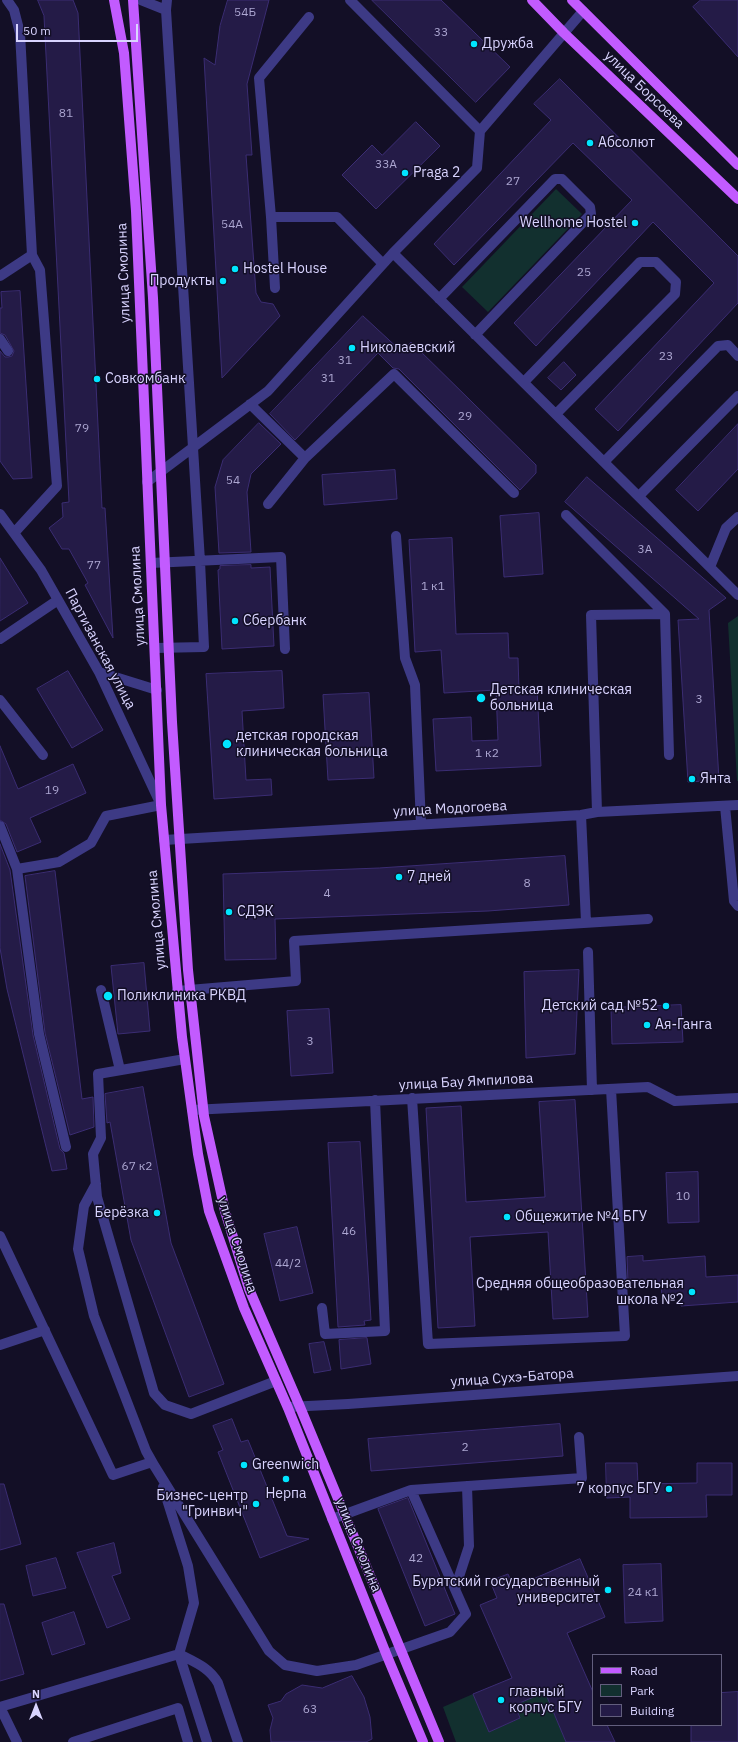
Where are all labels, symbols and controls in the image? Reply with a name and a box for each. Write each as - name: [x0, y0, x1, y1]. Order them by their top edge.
- house number: 54Б: [234, 6, 256, 20]
- scale bar: [18, 16, 140, 42]
- text: 50 m: [23, 23, 51, 38]
- house number: 33: [434, 26, 448, 40]
- place label: Дружба: [482, 36, 533, 52]
- marker: Дружба: [469, 39, 479, 49]
- street label: улица Борсоева: [601, 48, 687, 132]
- house number: 81: [59, 107, 73, 121]
- place label: Абсолют: [598, 135, 655, 151]
- marker: Абсолют: [585, 138, 595, 148]
- house number: 33А: [375, 158, 397, 172]
- place label: Praga 2: [413, 165, 460, 181]
- marker: Praga 2: [400, 168, 410, 178]
- house number: 27: [506, 175, 520, 189]
- place label: Wellhome Hostel: [520, 215, 627, 231]
- house number: 54А: [221, 218, 243, 232]
- marker: Wellhome Hostel: [630, 218, 640, 228]
- street label: улица Смолина: [114, 223, 134, 323]
- place label: Hostel House: [243, 261, 327, 277]
- marker: Hostel House: [230, 264, 240, 274]
- house number: 25: [577, 266, 591, 280]
- place label: Продукты: [150, 273, 215, 289]
- marker: Продукты: [218, 276, 228, 286]
- place label: Николаевский: [360, 340, 455, 356]
- marker: Николаевский: [347, 343, 357, 353]
- house number: 23: [659, 350, 673, 364]
- house number: 31: [338, 354, 352, 368]
- place label: Совкомбанк: [105, 371, 186, 387]
- house number: 31: [321, 372, 335, 386]
- marker: Совкомбанк: [92, 374, 102, 384]
- house number: 29: [458, 410, 472, 424]
- house number: 79: [75, 422, 89, 436]
- house number: 54: [226, 474, 240, 488]
- house number: 3А: [638, 543, 652, 557]
- street label: улица Смолина: [127, 546, 149, 646]
- house number: 77: [87, 559, 101, 573]
- house number: 1 к1: [421, 580, 445, 594]
- street label: Партизанская улица: [61, 586, 139, 712]
- place label: Сбербанк: [243, 613, 307, 629]
- marker: Сбербанк: [230, 616, 240, 626]
- place label: Детская клиническая больница: [490, 682, 632, 714]
- marker: Детская клиническая больница: [475, 692, 487, 704]
- house number: 3: [695, 693, 703, 707]
- place label: детская городская клиническая больница: [236, 728, 388, 760]
- marker: детская городская клиническая больница: [221, 738, 233, 750]
- house number: 1 к2: [475, 747, 499, 761]
- place label: Янта: [700, 771, 731, 787]
- marker: Янта: [687, 774, 697, 784]
- house number: 19: [45, 784, 59, 798]
- street label: улица Модогоева: [393, 798, 507, 820]
- street label: улица Смолина: [144, 869, 170, 971]
- place label: 7 дней: [407, 869, 451, 885]
- marker: 7 дней: [394, 872, 404, 882]
- house number: 8: [523, 877, 531, 891]
- house number: 4: [323, 887, 331, 901]
- place label: СДЭК: [237, 904, 274, 920]
- marker: СДЭК: [224, 907, 234, 917]
- place label: Поликлиника РКВД: [117, 988, 246, 1004]
- marker: Поликлиника РКВД: [102, 990, 114, 1002]
- place label: Детский сад №52: [542, 998, 658, 1014]
- marker: Детский сад №52: [661, 1001, 671, 1011]
- place label: Ая-Ганга: [655, 1017, 712, 1033]
- marker: Ая-Ганга: [642, 1020, 652, 1030]
- house number: 3: [306, 1035, 314, 1049]
- street label: улица Бау Ямпилова: [398, 1070, 534, 1094]
- house number: 67 к2: [121, 1160, 153, 1174]
- house number: 10: [676, 1190, 690, 1204]
- street label: улица Смолина: [214, 1195, 260, 1295]
- place label: Берёзка: [95, 1205, 149, 1221]
- marker: Берёзка: [152, 1208, 162, 1218]
- place label: Общежитие №4 БГУ: [515, 1209, 647, 1225]
- marker: Общежитие №4 БГУ: [502, 1212, 512, 1222]
- house number: 46: [342, 1225, 356, 1239]
- house number: 44/2: [275, 1257, 301, 1271]
- place label: Средняя общеобразовательная школа №2: [476, 1276, 684, 1308]
- marker: Средняя общеобразовательная школа №2: [687, 1287, 697, 1297]
- street label: улица Сухэ-Батора: [450, 1365, 574, 1391]
- house number: 2: [461, 1441, 469, 1455]
- place label: Greenwich: [252, 1457, 319, 1473]
- marker: Greenwich: [239, 1460, 249, 1470]
- marker: Нерпа: [281, 1474, 291, 1484]
- place label: 7 корпус БГУ: [576, 1481, 661, 1497]
- marker: 7 корпус БГУ: [664, 1484, 674, 1494]
- place label: Нерпа: [265, 1486, 307, 1502]
- place label: Бизнес-центр "Гринвич": [156, 1488, 248, 1520]
- street label: улица Смолина: [331, 1495, 385, 1595]
- marker: Бизнес-центр "Гринвич": [251, 1499, 261, 1509]
- house number: 42: [409, 1552, 423, 1566]
- place label: Бурятский государственный университет: [412, 1574, 600, 1606]
- marker: Бурятский государственный университет: [603, 1585, 613, 1595]
- house number: 24 к1: [627, 1586, 659, 1600]
- legend: [592, 1654, 722, 1726]
- text: Road: [630, 1663, 658, 1678]
- text: Park: [630, 1683, 654, 1698]
- place label: главный корпус БГУ: [509, 1684, 582, 1716]
- north arrow: [16, 1686, 56, 1726]
- text: N: [32, 1687, 40, 1701]
- marker: главный корпус БГУ: [496, 1695, 506, 1705]
- house number: 63: [303, 1703, 317, 1717]
- text: Building: [630, 1703, 674, 1718]

